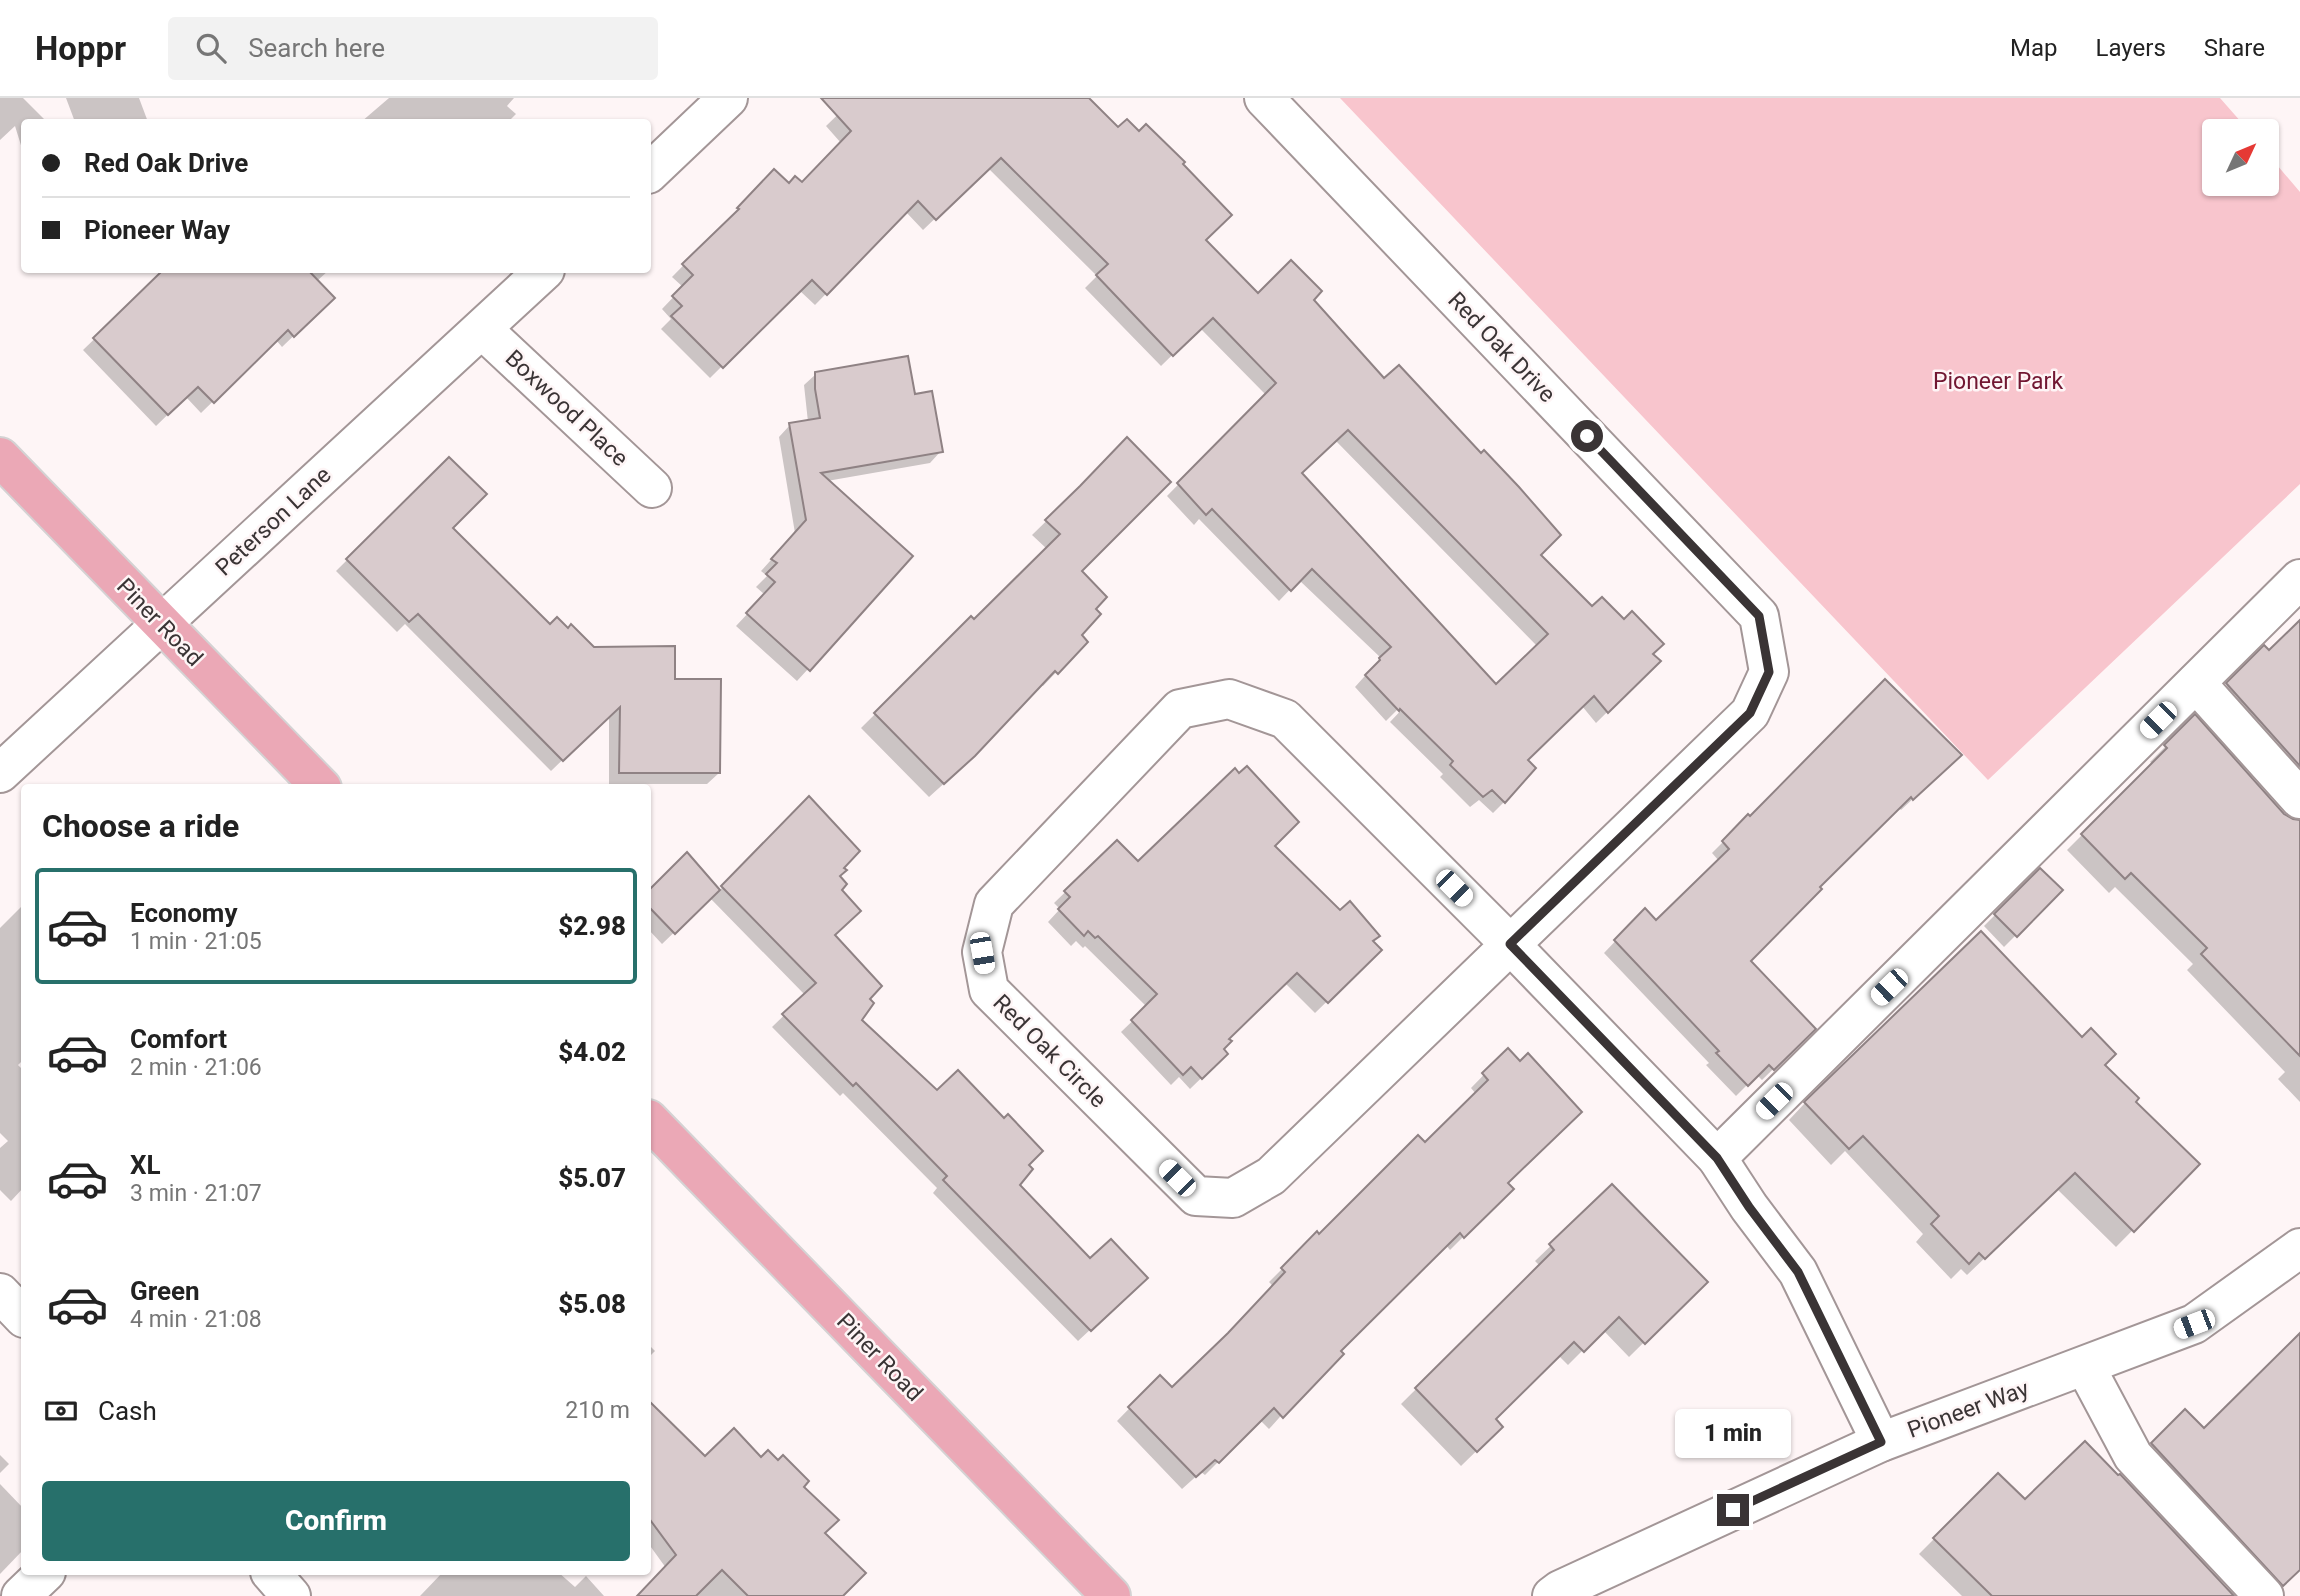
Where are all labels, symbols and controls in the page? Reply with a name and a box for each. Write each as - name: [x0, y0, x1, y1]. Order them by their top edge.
- search box: [168, 17, 658, 80]
- text: Hoppr: [35, 29, 126, 68]
- icon: search: [192, 29, 230, 67]
- text: Search here: [248, 33, 385, 63]
- text: Map: [2010, 34, 2058, 62]
- text: Layers: [2096, 34, 2166, 62]
- text: Share: [2204, 34, 2265, 62]
- north arrow: [2202, 119, 2278, 196]
- map controls: [2202, 119, 2279, 196]
- text: Red Oak Drive: [84, 148, 248, 178]
- text: Pioneer Way: [84, 215, 230, 245]
- street label: Red Oak Drive: [1442, 287, 1561, 408]
- street label: Boxwood Place: [500, 345, 634, 472]
- park label: Pioneer Park: [1933, 368, 2063, 395]
- route start: [1571, 420, 1603, 452]
- street label: Peterson Lane: [210, 461, 336, 581]
- street label: Piner Road: [111, 573, 208, 672]
- car: [2136, 698, 2181, 742]
- text: Choose a ride: [42, 807, 239, 845]
- car: [1432, 866, 1477, 910]
- icon: car: [46, 895, 109, 958]
- text: Economy: [130, 898, 237, 928]
- text: $2.98: [558, 911, 626, 941]
- text: 1 min · 21:05: [130, 928, 262, 955]
- car: [969, 930, 996, 976]
- car: [1867, 965, 1912, 1009]
- street label: Red Oak Circle: [988, 989, 1112, 1113]
- icon: car: [46, 1021, 109, 1084]
- text: Comfort: [130, 1024, 227, 1054]
- text: $4.02: [558, 1037, 626, 1067]
- text: 2 min · 21:06: [130, 1054, 262, 1081]
- car: [1752, 1079, 1797, 1123]
- icon: car: [46, 1147, 109, 1210]
- text: XL: [130, 1150, 161, 1180]
- car: [1155, 1156, 1200, 1200]
- text: $5.07: [558, 1163, 626, 1193]
- text: 3 min · 21:07: [130, 1180, 262, 1207]
- icon: car: [46, 1273, 109, 1336]
- text: Green: [130, 1276, 200, 1306]
- text: $5.08: [558, 1289, 626, 1319]
- text: 4 min · 21:08: [130, 1306, 262, 1333]
- car: [2171, 1307, 2218, 1341]
- street label: Piner Road: [831, 1308, 928, 1407]
- street label: Pioneer Way: [1904, 1375, 2033, 1444]
- icon: cash: [42, 1392, 80, 1430]
- text: Cash: [98, 1396, 157, 1426]
- text: 210 m: [565, 1397, 630, 1424]
- callout: 1 min: [1675, 1408, 1791, 1458]
- text: 1 min: [1704, 1420, 1762, 1447]
- button: Confirm: [42, 1481, 630, 1561]
- route end: [1717, 1494, 1749, 1526]

